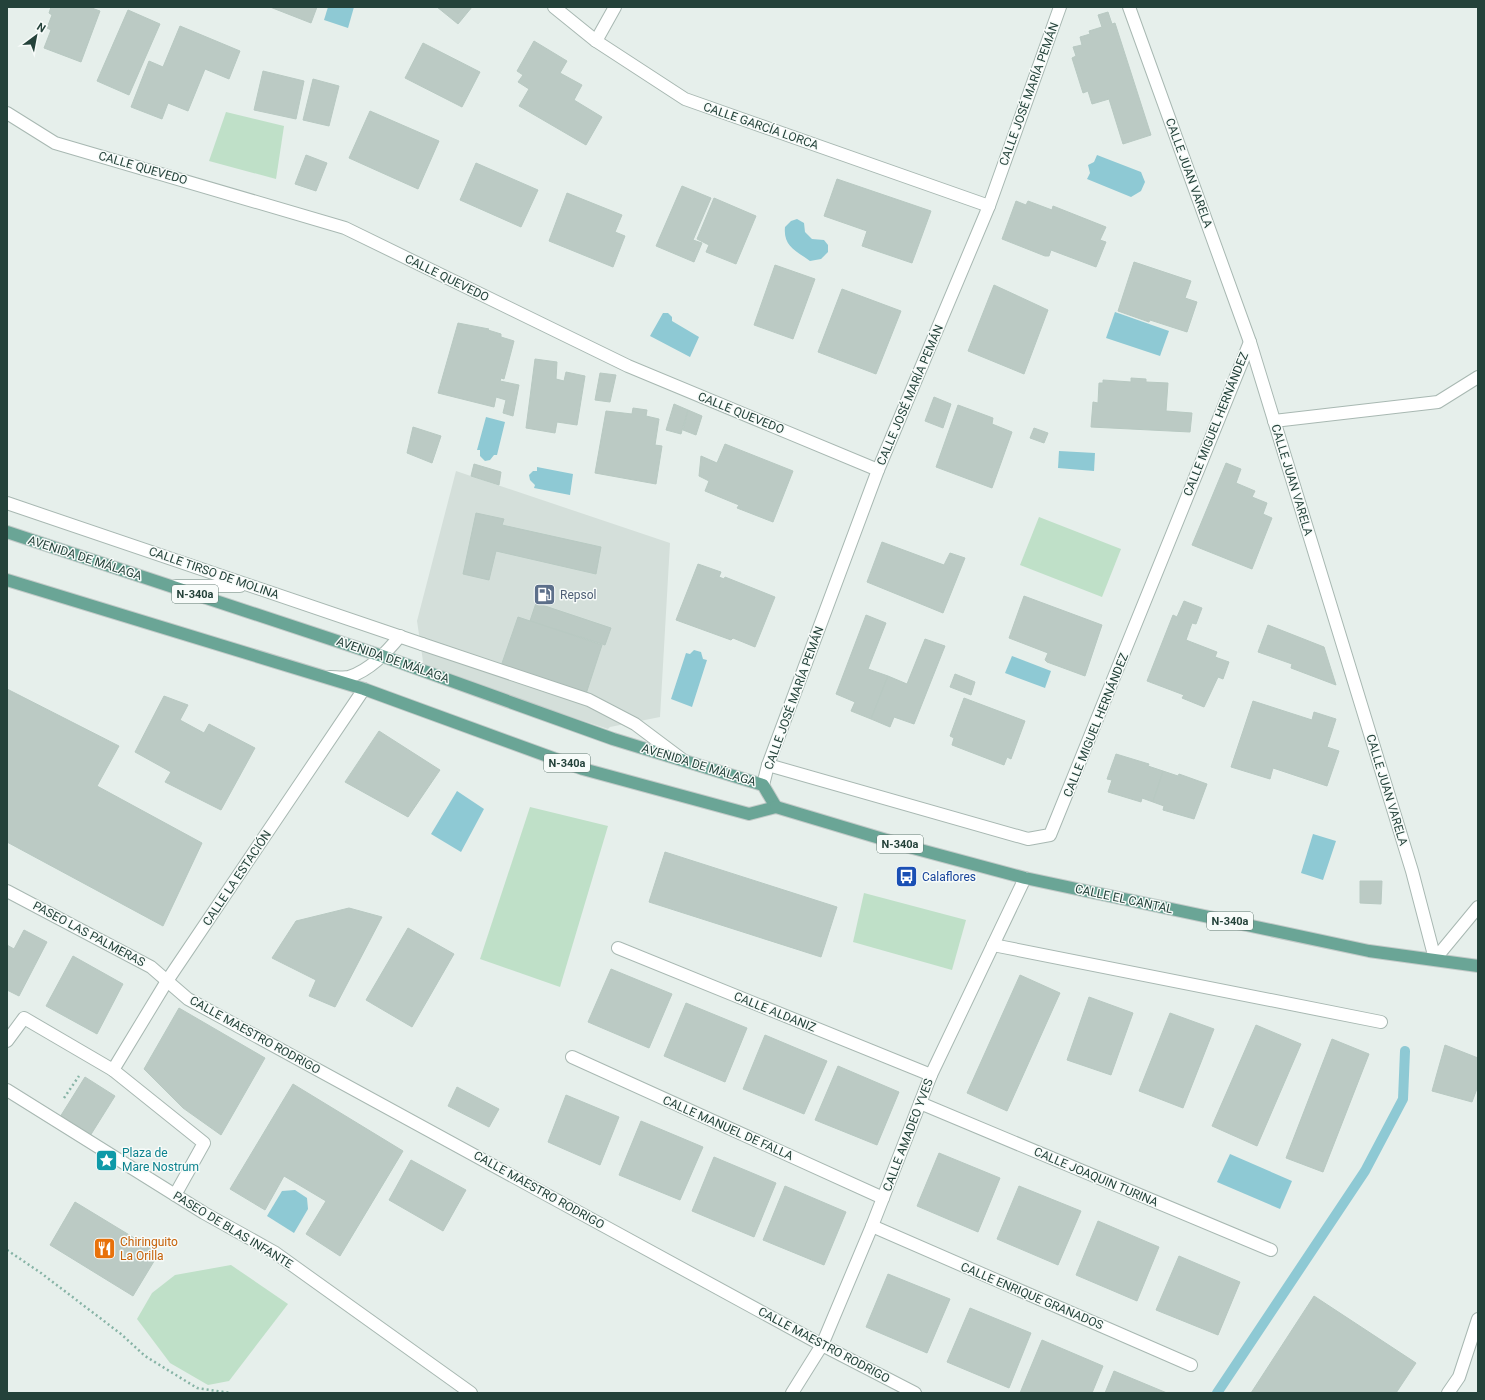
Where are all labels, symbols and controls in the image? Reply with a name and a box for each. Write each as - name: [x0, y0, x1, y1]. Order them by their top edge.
- north arrow: [16, 16, 56, 56]
- text: N: [34, 20, 48, 36]
- street label: CALLE JOSÉ MARÍA PEMÁN: [996, 20, 1061, 168]
- street label: CALLE GARCÍA LORCA: [701, 99, 821, 152]
- street label: CALLE JUAN VARELA: [1163, 116, 1215, 230]
- street label: CALLE QUEVEDO: [97, 149, 189, 187]
- street label: CALLE QUEVEDO: [403, 252, 491, 304]
- street label: CALLE JOSÉ MARÍA PEMÁN: [873, 322, 946, 467]
- street label: CALLE MIGUEL HERNÁNDEZ: [1180, 350, 1251, 498]
- street label: CALLE QUEVEDO: [696, 389, 786, 437]
- street label: CALLE JUAN VARELA: [1268, 423, 1316, 538]
- street label: AVENIDA DE MÁLAGA: [26, 532, 144, 583]
- street label: CALLE TIRSO DE MOLINA: [147, 544, 281, 602]
- fuel station icon: Repsol: [532, 582, 558, 608]
- road number: N-340a: [172, 585, 218, 603]
- place label: Repsol: [560, 588, 596, 602]
- street label: CALLE JOSÉ MARÍA PEMÁN: [761, 624, 826, 772]
- street label: AVENIDA DE MÁLAGA: [335, 633, 452, 686]
- street label: CALLE MIGUEL HERNÁNDEZ: [1060, 651, 1131, 799]
- street label: CALLE JUAN VARELA: [1363, 733, 1411, 848]
- street label: AVENIDA DE MÁLAGA: [640, 740, 758, 789]
- road number: N-340a: [544, 754, 590, 772]
- street label: CALLE LA ESTACIÓN: [199, 827, 274, 928]
- road number: N-340a: [877, 835, 923, 853]
- bus stop icon: Calaflores: [894, 864, 920, 890]
- place label: Calaflores: [922, 870, 976, 884]
- street label: CALLE EL CANTAL: [1074, 882, 1175, 916]
- street label: PASEO LAS PALMERAS: [31, 898, 147, 970]
- road number: N-340a: [1207, 912, 1253, 930]
- street label: CALLE ALDANIZ: [732, 989, 818, 1035]
- street label: CALLE MAESTRO RODRIGO: [187, 993, 323, 1077]
- street label: CALLE AMADEO YVES: [880, 1077, 936, 1193]
- street label: CALLE MANUEL DE FALLA: [661, 1093, 796, 1163]
- street label: CALLE JOAQUIN TURINA: [1032, 1144, 1160, 1210]
- place label: Plaza de Mare Nostrum: [122, 1146, 199, 1174]
- place icon: Plaza de Mare Nostrum: [94, 1147, 120, 1173]
- street label: CALLE MAESTRO RODRIGO: [471, 1148, 607, 1232]
- street label: PASEO DE BLAS INFANTE: [171, 1189, 296, 1271]
- place label: Chiringuito La Orilla: [120, 1235, 178, 1263]
- restaurant icon: Chiringuito La Orilla: [92, 1236, 118, 1262]
- street label: CALLE ENRIQUE GRANADOS: [959, 1260, 1105, 1332]
- street label: CALLE MAESTRO RODRIGO: [756, 1304, 892, 1386]

